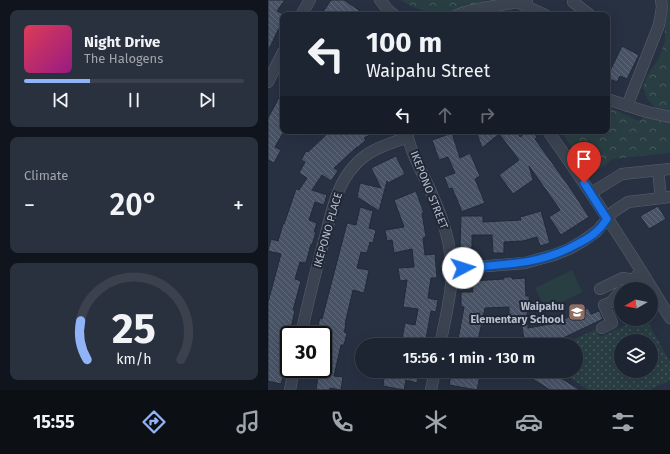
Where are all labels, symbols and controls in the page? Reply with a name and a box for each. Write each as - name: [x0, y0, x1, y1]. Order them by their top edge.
- text: 100 m: [366, 26, 442, 59]
- icon: left: [300, 28, 352, 80]
- text: Night Drive: [84, 33, 160, 51]
- text: The Halogens: [84, 51, 163, 66]
- text: Waipahu Street: [366, 60, 490, 82]
- icon: previous: [50, 89, 72, 111]
- icon: pause: [123, 89, 145, 111]
- icon: next: [196, 89, 218, 111]
- icon: left: [392, 104, 414, 126]
- icon: ahead: [434, 104, 456, 126]
- icon: right: [476, 104, 498, 126]
- pin: [567, 142, 601, 183]
- icon: arrive: [573, 148, 595, 170]
- street label: IKEPONO STREET: [407, 149, 451, 231]
- text: Climate: [24, 168, 68, 183]
- text: 20°: [110, 187, 158, 223]
- street label: IKEPONO PLACE: [311, 191, 345, 269]
- text: −: [24, 192, 35, 219]
- text: +: [233, 192, 244, 219]
- position arrow: [442, 247, 484, 289]
- north arrow: [614, 282, 658, 326]
- map controls: [614, 282, 658, 378]
- place label: Waipahu Elementary School: [470, 300, 565, 326]
- school or university icon: Waipahu Elementary School: [567, 302, 587, 322]
- text: 25: [112, 303, 156, 353]
- speed limit sign: 30: [280, 326, 332, 378]
- button: layers: [614, 334, 658, 378]
- text: 15:56 · 1 min · 130 m: [403, 349, 535, 367]
- text: km/h: [116, 350, 152, 367]
- icon: directions: [140, 408, 168, 436]
- icon: music: [234, 408, 262, 436]
- icon: phone: [328, 408, 356, 436]
- icon: climate: [422, 408, 450, 436]
- icon: car: [515, 408, 543, 436]
- icon: filters: [609, 408, 637, 436]
- text: 15:55: [33, 411, 75, 433]

